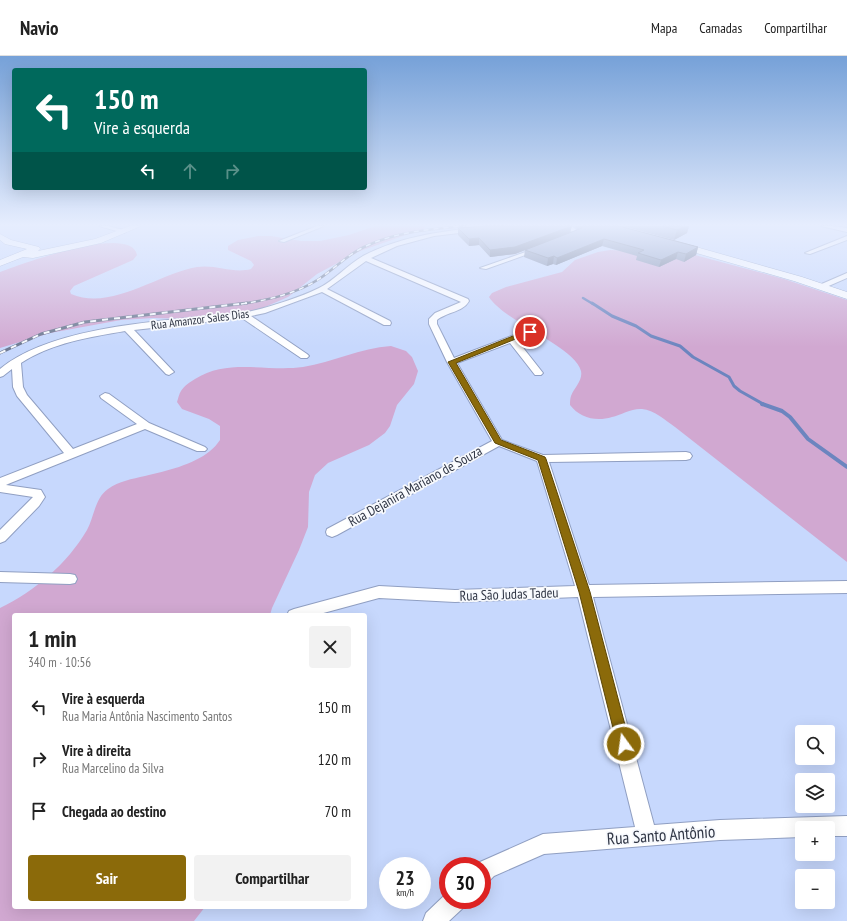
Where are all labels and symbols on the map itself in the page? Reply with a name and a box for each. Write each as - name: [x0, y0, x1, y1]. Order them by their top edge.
- street label: Rua Amanzor Sales Dias: [150, 306, 250, 332]
- pin: [513, 315, 547, 349]
- street label: Rua Dejanira Mariano de Souza: [345, 442, 485, 530]
- street label: Rua São Judas Tadeu: [459, 583, 559, 605]
- position arrow: [603, 723, 645, 765]
- street label: Rua Santo Antônio: [606, 820, 716, 850]
- speed limit sign: 30: [439, 857, 491, 909]

